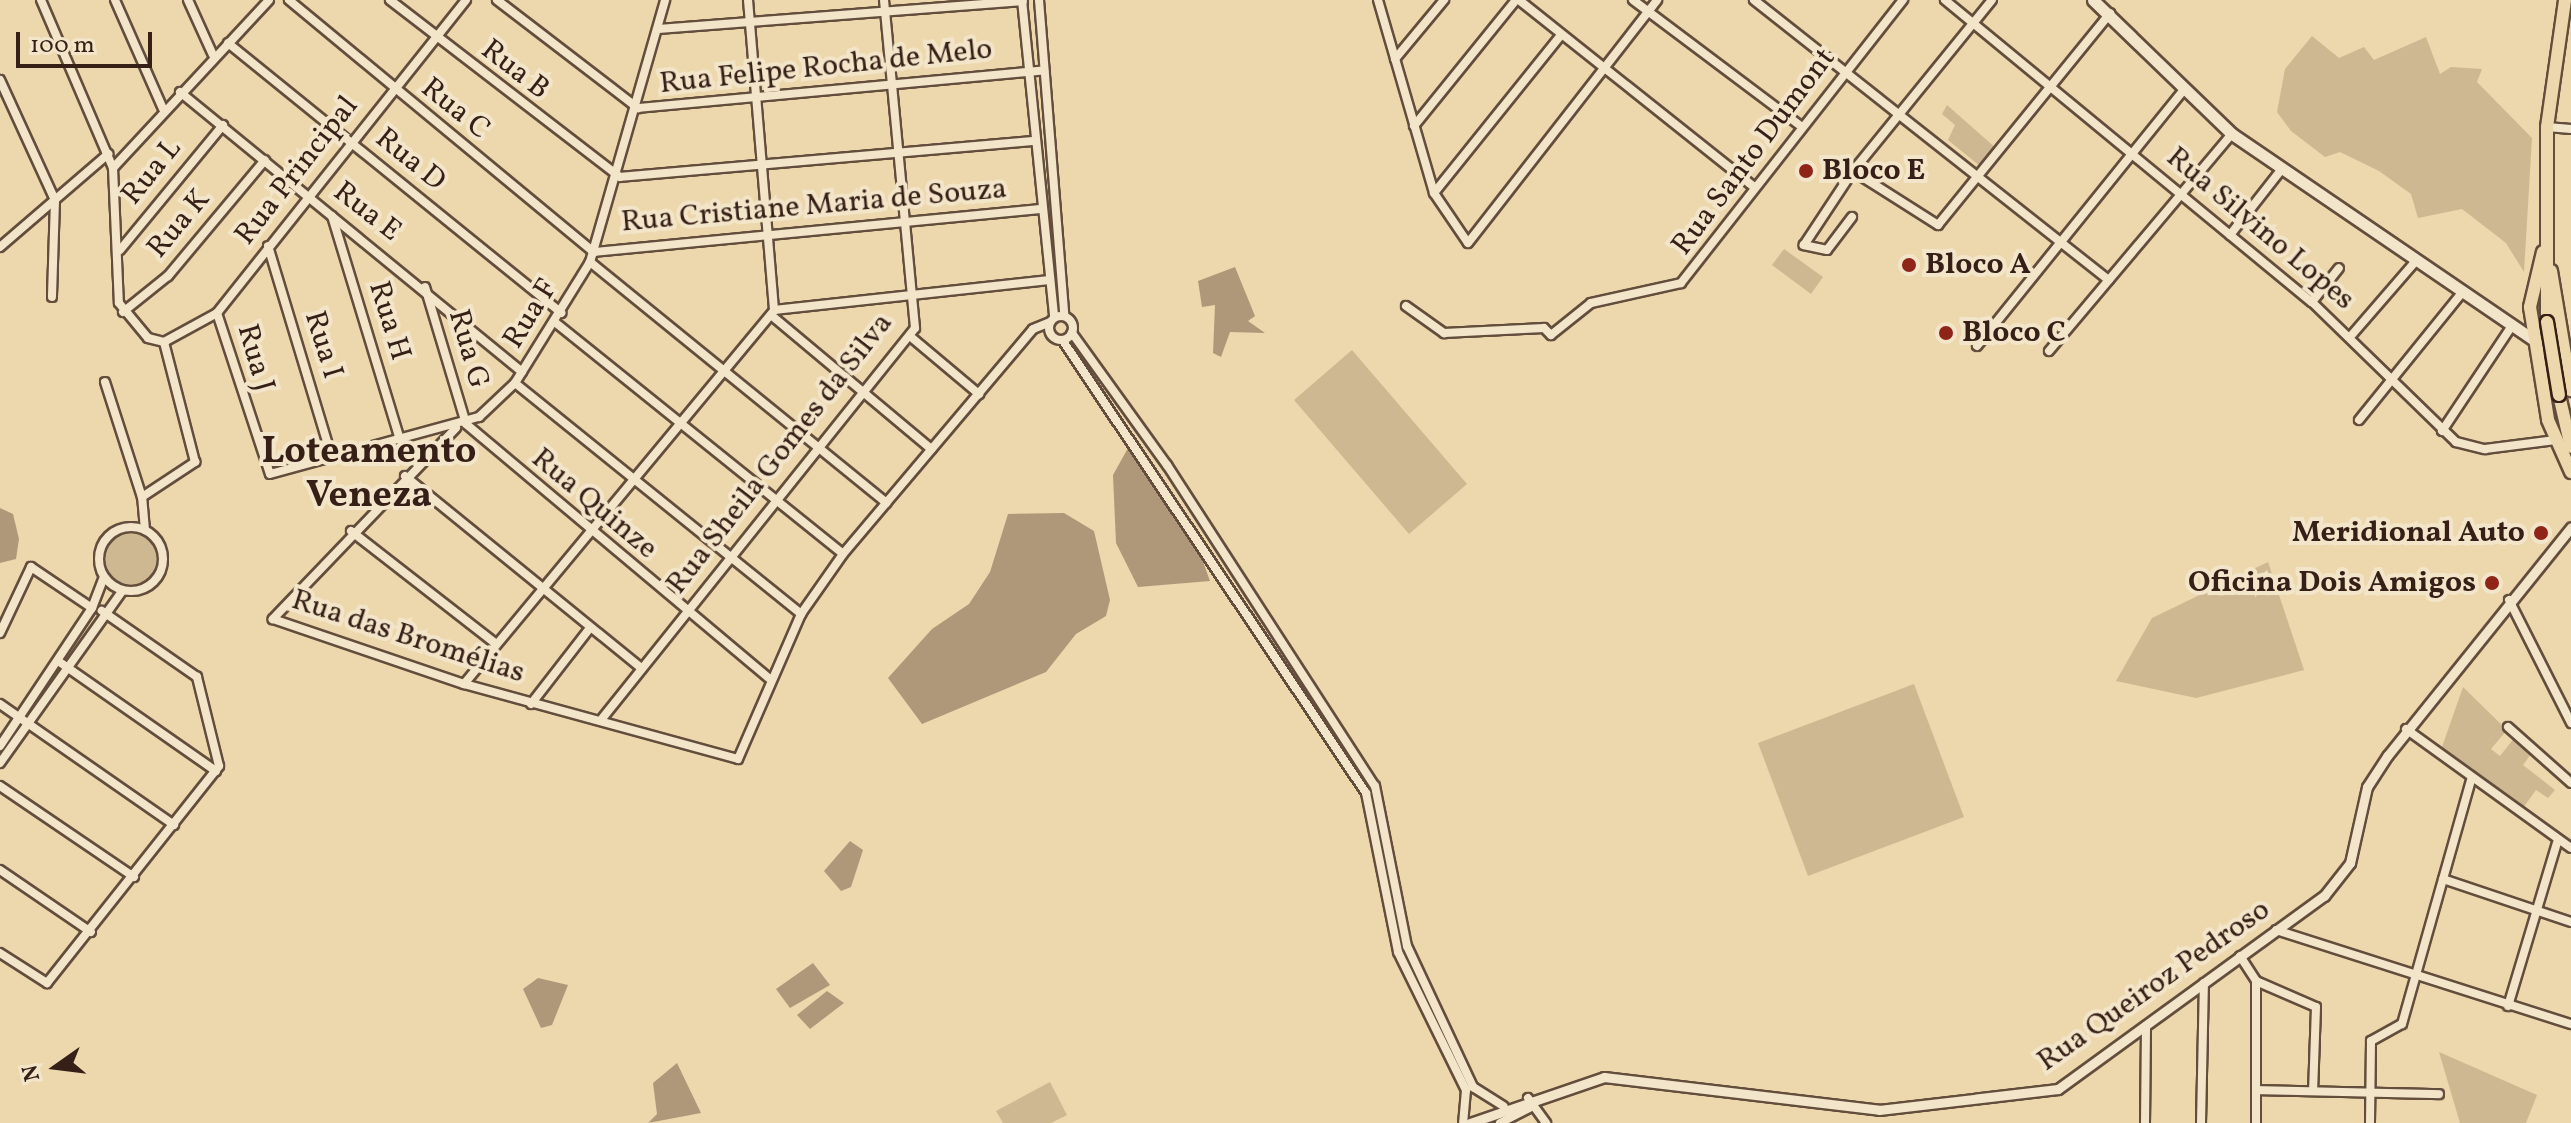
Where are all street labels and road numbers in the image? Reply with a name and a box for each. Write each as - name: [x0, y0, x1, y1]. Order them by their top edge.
- street label: Rua B: [474, 32, 556, 108]
- street label: Rua Felipe Rocha de Melo: [658, 32, 994, 102]
- street label: Rua Santo Dumont: [1664, 41, 1844, 263]
- street label: Rua C: [413, 70, 497, 148]
- street label: Rua Principal: [228, 89, 366, 253]
- street label: Rua D: [367, 121, 453, 199]
- street label: Rua L: [114, 131, 190, 213]
- street label: Rua Silvino Lopes: [2159, 140, 2361, 318]
- street label: Rua Cristiane Maria de Souza: [620, 171, 1008, 241]
- street label: Rua E: [326, 174, 408, 250]
- street label: Rua K: [140, 182, 218, 266]
- street label: Rua F: [496, 273, 566, 355]
- street label: Rua H: [360, 277, 418, 365]
- street label: Rua G: [440, 305, 496, 393]
- street label: Rua Sheila Gomes da Silva: [659, 306, 901, 602]
- street label: Rua I: [296, 307, 350, 383]
- street label: Rua J: [228, 320, 282, 396]
- street label: Rua Quinze: [524, 441, 664, 567]
- street label: Rua das Bromélias: [287, 582, 529, 692]
- street label: Rua Queiroz Pedroso: [2031, 892, 2277, 1080]

